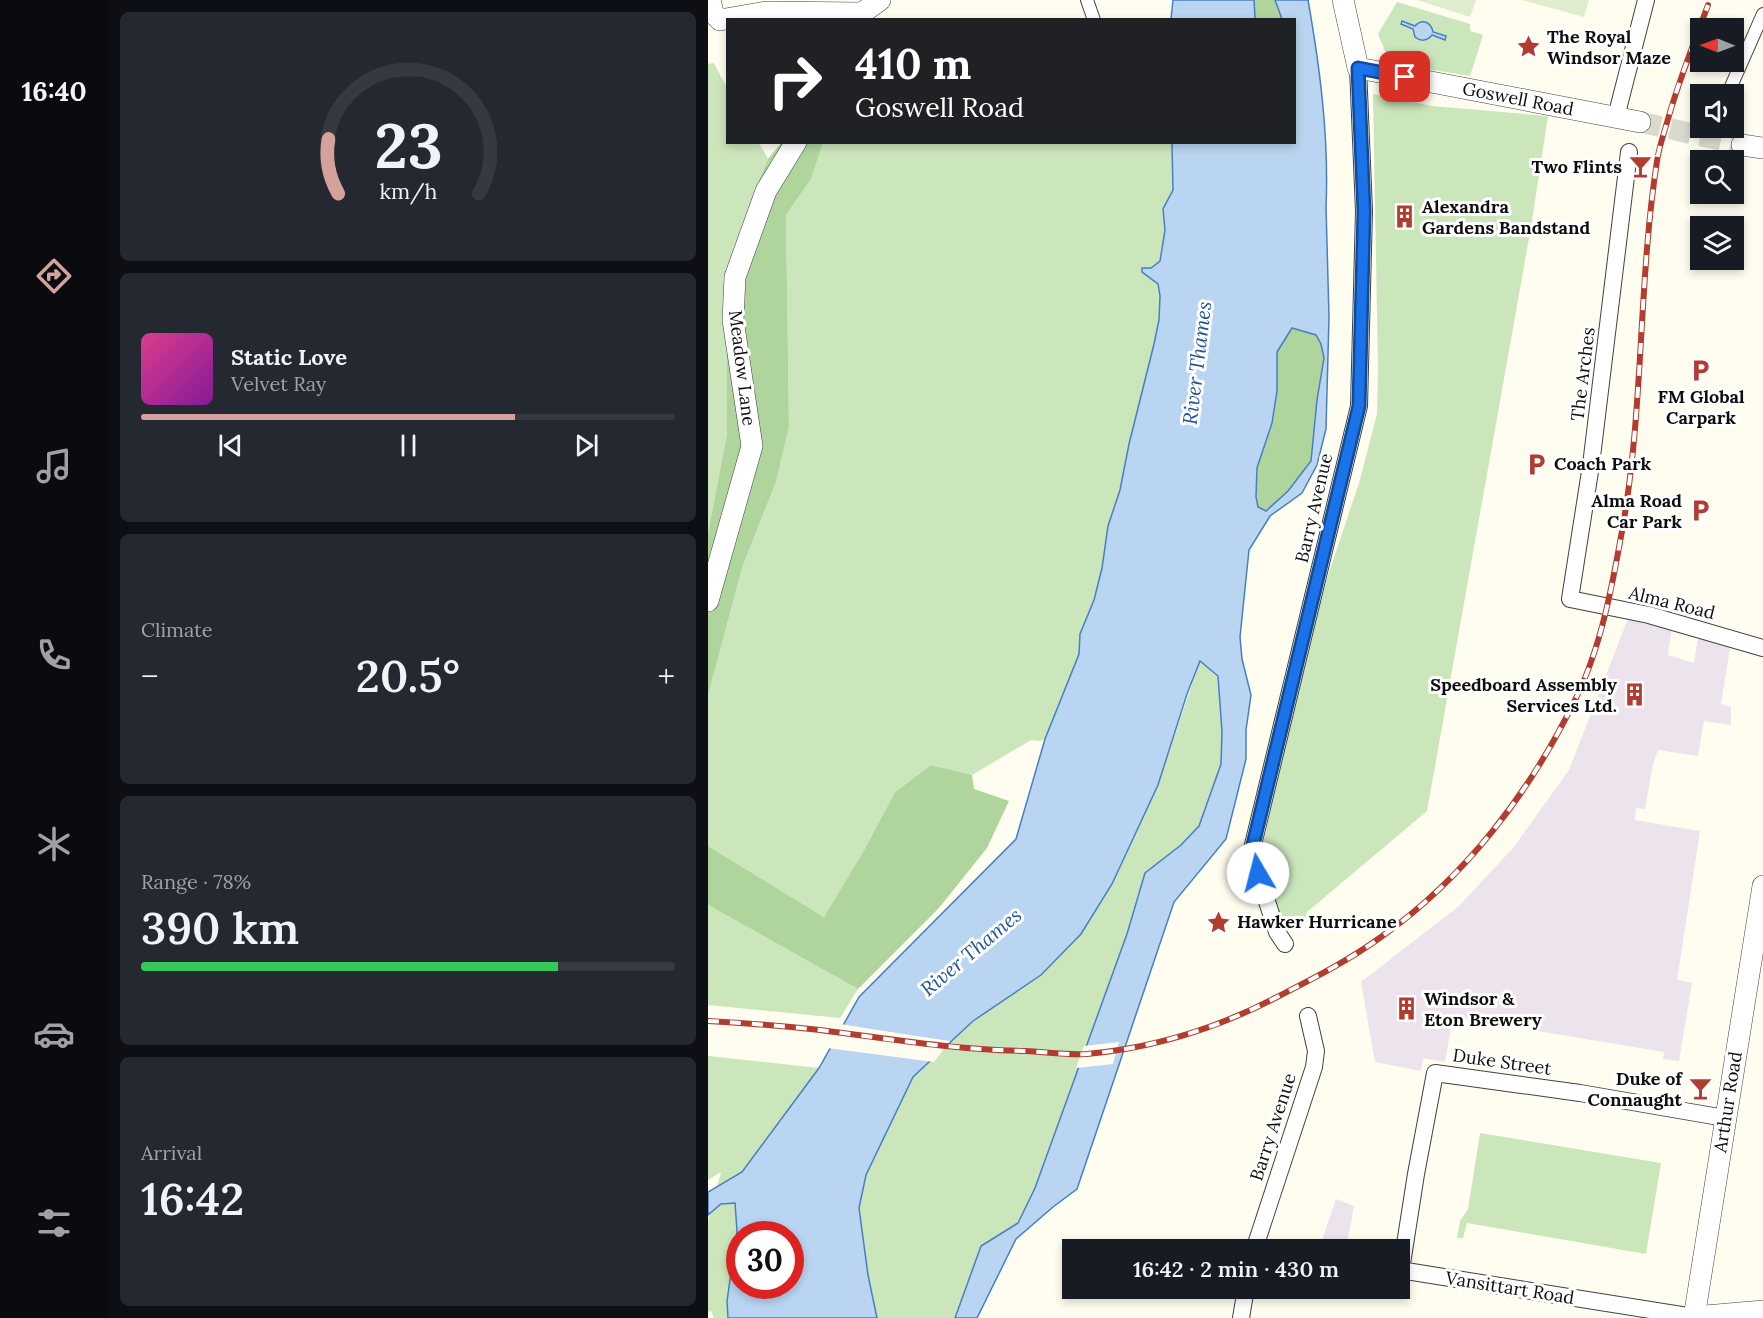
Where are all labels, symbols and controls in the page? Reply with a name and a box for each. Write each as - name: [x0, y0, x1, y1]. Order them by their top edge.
- north arrow: [1690, 18, 1744, 72]
- map controls: [1690, 18, 1744, 270]
- place label: The Royal Windsor Maze: [1547, 25, 1671, 69]
- place icon: The Royal Windsor Maze: [1516, 34, 1542, 60]
- text: 410 m: [855, 37, 971, 91]
- icon: right: [756, 42, 834, 120]
- pin: [1379, 51, 1430, 102]
- icon: arrive: [1388, 60, 1421, 93]
- text: 16:40: [21, 74, 87, 108]
- street label: Goswell Road: [1461, 76, 1576, 121]
- button: sound: [1690, 84, 1744, 138]
- text: Goswell Road: [855, 90, 1024, 124]
- text: 23: [374, 105, 442, 185]
- button: search: [1690, 150, 1744, 204]
- bar icon: Two Flints: [1627, 154, 1653, 180]
- place label: Two Flints: [1532, 155, 1622, 178]
- text: km/h: [379, 177, 437, 205]
- place label: Alexandra Gardens Bandstand: [1422, 195, 1590, 239]
- building icon: Alexandra Gardens Bandstand: [1391, 204, 1417, 230]
- button: layers: [1690, 216, 1744, 270]
- icon: directions: [33, 255, 75, 297]
- water label: River Thames: [1177, 300, 1216, 426]
- street label: Meadow Lane: [724, 309, 761, 427]
- street label: The Arches: [1565, 326, 1600, 422]
- text: Static Love: [231, 343, 347, 371]
- parking icon: FM Global Carpark: [1688, 358, 1714, 384]
- text: Velvet Ray: [231, 371, 326, 396]
- place label: FM Global Carpark: [1657, 385, 1745, 429]
- icon: previous: [214, 429, 247, 462]
- icon: pause: [392, 429, 425, 462]
- icon: next: [570, 429, 603, 462]
- icon: music: [33, 445, 75, 487]
- street label: Barry Avenue: [1290, 451, 1337, 565]
- parking icon: Coach Park: [1523, 451, 1549, 477]
- place label: Coach Park: [1554, 452, 1651, 475]
- place label: Alma Road Car Park: [1591, 489, 1682, 533]
- parking icon: Alma Road Car Park: [1687, 498, 1713, 524]
- street label: Alma Road: [1626, 580, 1718, 624]
- text: Climate: [141, 617, 213, 642]
- icon: phone: [33, 634, 75, 676]
- text: 20.5°: [356, 647, 460, 704]
- text: −: [141, 655, 159, 697]
- text: +: [658, 655, 675, 697]
- place label: Speedboard Assembly Services Ltd.: [1430, 673, 1617, 717]
- building icon: Speedboard Assembly Services Ltd.: [1622, 682, 1648, 708]
- icon: climate: [33, 823, 75, 865]
- position arrow: [1226, 841, 1290, 905]
- text: Range · 78%: [141, 869, 251, 894]
- text: 390 km: [141, 899, 299, 956]
- water label: River Thames: [915, 902, 1026, 1001]
- place icon: Hawker Hurricane: [1206, 909, 1232, 935]
- place label: Hawker Hurricane: [1237, 910, 1397, 933]
- place label: Windsor & Eton Brewery: [1424, 987, 1542, 1031]
- building icon: Windsor & Eton Brewery: [1393, 996, 1419, 1022]
- icon: car: [33, 1013, 75, 1055]
- street label: Duke Street: [1451, 1043, 1553, 1080]
- street label: Arthur Road: [1708, 1050, 1747, 1155]
- place label: Duke of Connaught: [1587, 1067, 1683, 1111]
- street label: Barry Avenue: [1244, 1070, 1301, 1184]
- bar icon: Duke of Connaught: [1687, 1076, 1713, 1102]
- text: Arrival: [141, 1140, 202, 1165]
- text: 16:42: [141, 1170, 244, 1227]
- icon: filters: [33, 1202, 75, 1244]
- speed limit sign: 30: [726, 1221, 804, 1299]
- text: 16:42 · 2 min · 430 m: [1133, 1255, 1339, 1283]
- street label: Vansittart Road: [1443, 1266, 1576, 1309]

